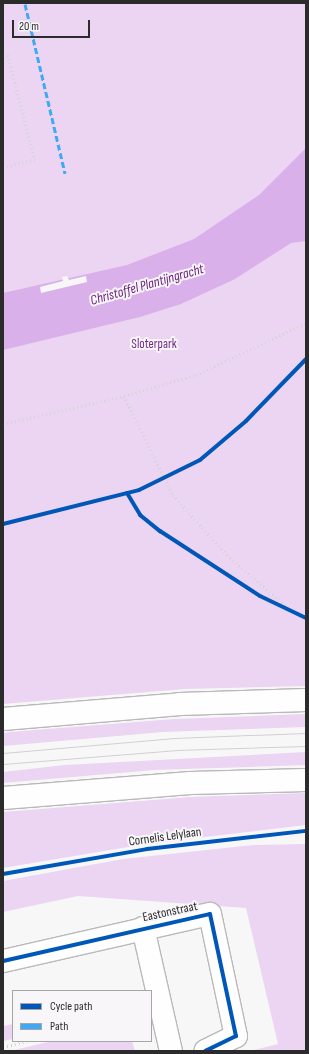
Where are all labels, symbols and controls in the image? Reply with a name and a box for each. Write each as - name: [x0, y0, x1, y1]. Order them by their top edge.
- scale bar: [14, 12, 92, 38]
- text: 20 m: [19, 19, 39, 34]
- water label: Christoffel Plantijngracht: [88, 261, 206, 309]
- park label: Sloterpark: [131, 336, 177, 352]
- street label: Cornelis Lelylaan: [128, 824, 202, 850]
- street label: Eastonstraat: [141, 899, 199, 925]
- legend: [12, 990, 152, 1042]
- text: Cycle path: [50, 999, 92, 1014]
- text: Path: [50, 1019, 68, 1034]

